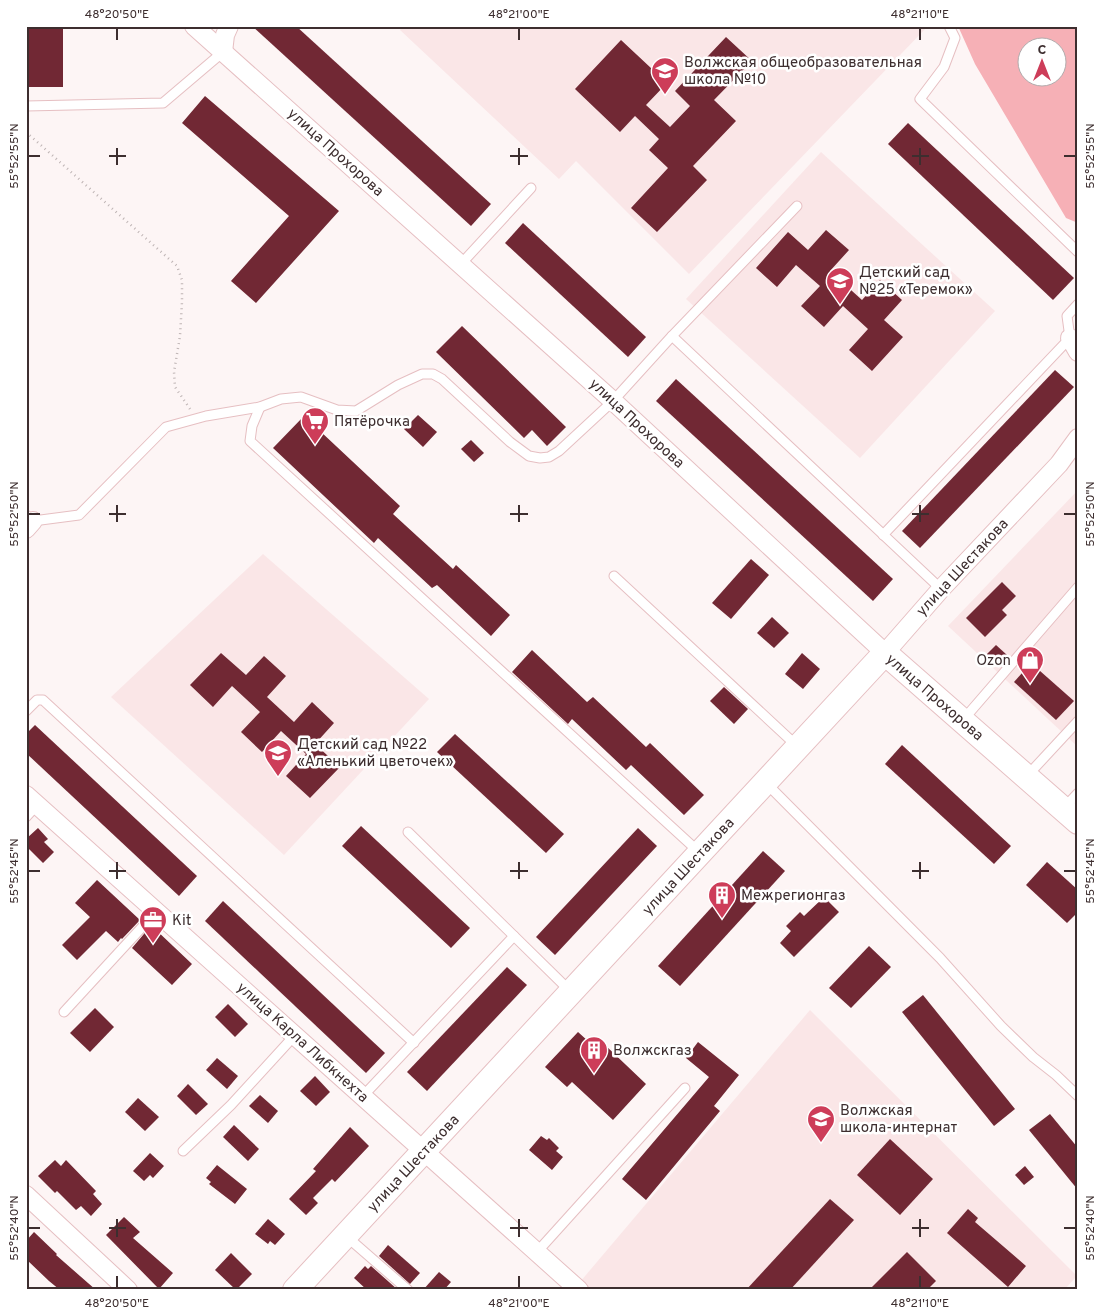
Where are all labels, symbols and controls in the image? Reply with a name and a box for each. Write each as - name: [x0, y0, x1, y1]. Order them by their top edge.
- text: 48°20'50"E: [85, 7, 149, 23]
- text: 48°21'00"E: [488, 7, 550, 23]
- text: 48°21'10"E: [891, 7, 949, 23]
- north arrow: [1016, 38, 1066, 88]
- text: С: [1038, 42, 1047, 59]
- place label: Волжская общеобразовательная школа №10: [684, 54, 922, 90]
- school or university icon: Волжская общеобразовательная школа №10: [650, 56, 680, 95]
- street label: улица Прохорова: [283, 105, 387, 201]
- text: 55°52'55"N: [7, 123, 23, 189]
- text: 55°52'55"N: [1083, 123, 1099, 189]
- place label: Детский сад №25 «Теремок»: [859, 264, 973, 300]
- school or university icon: Детский сад №25 «Теремок»: [825, 266, 855, 305]
- street label: улица Прохорова: [584, 375, 688, 473]
- supermarket icon: Пятёрочка: [300, 406, 330, 445]
- place label: Пятёрочка: [334, 413, 410, 432]
- text: 55°52'50"N: [7, 481, 23, 547]
- text: 55°52'50"N: [1083, 481, 1099, 547]
- street label: улица Шестакова: [913, 515, 1013, 621]
- shop icon: Ozon: [1015, 645, 1045, 684]
- street label: улица Прохорова: [881, 651, 987, 746]
- place label: Ozon: [976, 652, 1011, 671]
- place label: Детский сад №22 «Аленький цветочек»: [297, 736, 454, 772]
- school or university icon: Детский сад №22 «Аленький цветочек»: [263, 738, 293, 777]
- street label: улица Шестакова: [639, 814, 739, 920]
- text: 55°52'45"N: [7, 838, 23, 904]
- text: 55°52'45"N: [1083, 838, 1099, 904]
- building icon: Межрегионгаз: [707, 880, 737, 919]
- place label: Межрегионгаз: [741, 887, 846, 906]
- office icon: Kit: [138, 905, 168, 944]
- place label: Kit: [172, 912, 191, 931]
- street label: улица Карла Либкнехта: [232, 979, 372, 1107]
- building icon: Волжскгаз: [579, 1035, 609, 1074]
- place label: Волжскгаз: [613, 1042, 692, 1061]
- place label: Волжская школа-интернат: [840, 1102, 957, 1138]
- school or university icon: Волжская школа-интернат: [806, 1104, 836, 1143]
- street label: улица Шестакова: [364, 1111, 464, 1217]
- text: 55°52'40"N: [7, 1195, 23, 1261]
- text: 55°52'40"N: [1083, 1195, 1099, 1261]
- text: 48°20'50"E: [85, 1296, 149, 1312]
- text: 48°21'00"E: [488, 1296, 550, 1312]
- text: 48°21'10"E: [891, 1296, 949, 1312]

